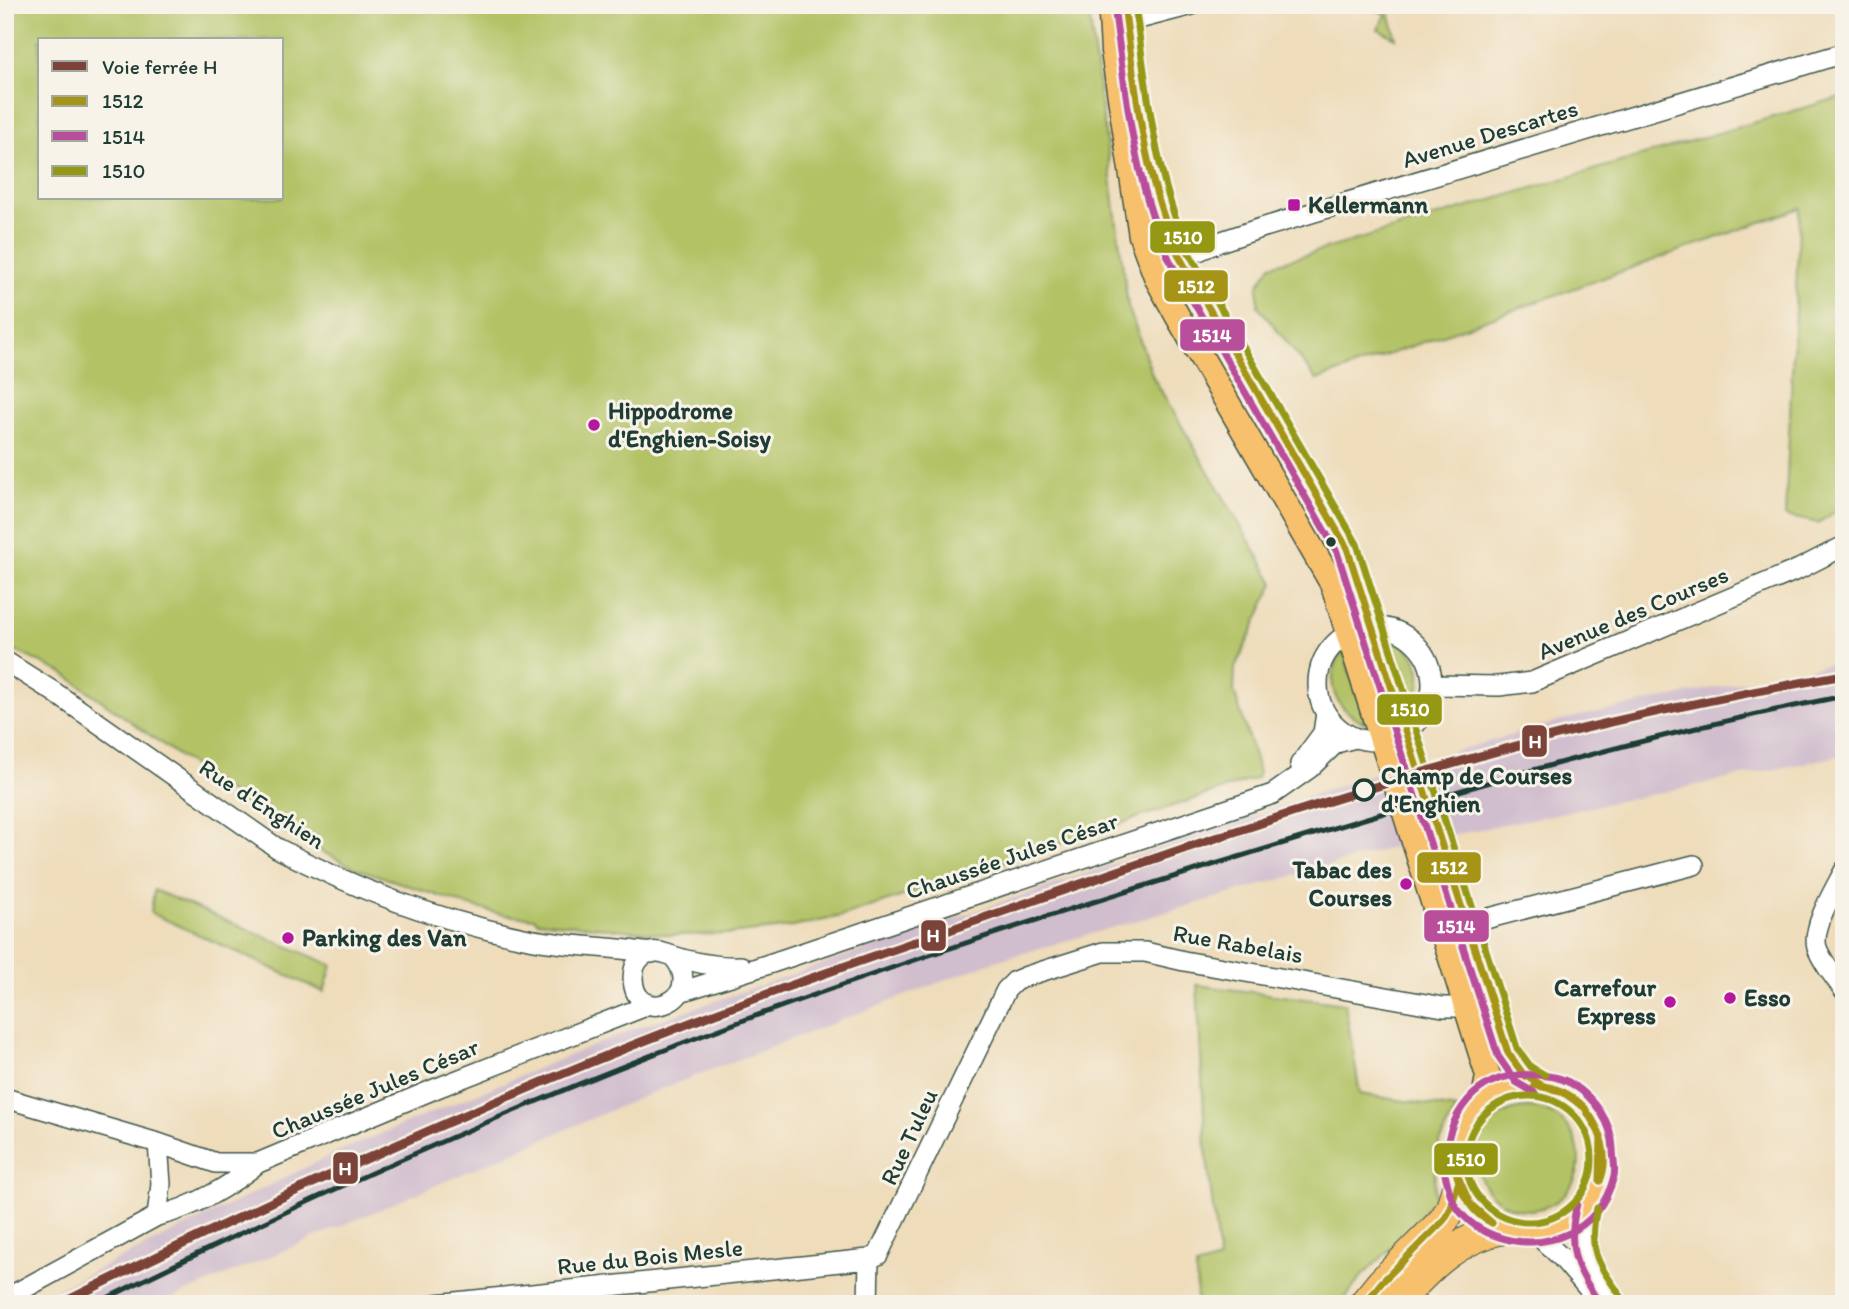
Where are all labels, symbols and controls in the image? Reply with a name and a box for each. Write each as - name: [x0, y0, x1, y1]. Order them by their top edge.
- legend: [38, 38, 284, 200]
- text: Voie ferrée H: [102, 54, 217, 79]
- text: 1512: [102, 88, 144, 113]
- street label: Avenue Descartes: [1399, 93, 1581, 174]
- text: 1514: [102, 124, 146, 149]
- text: 1510: [102, 158, 145, 183]
- place label: Kellermann: [1308, 190, 1429, 219]
- marker: Kellermann: [1286, 197, 1302, 213]
- line badge: 1510: [1149, 220, 1216, 254]
- text: 1510: [1163, 226, 1203, 249]
- line badge: 1512: [1163, 269, 1229, 303]
- text: 1512: [1177, 275, 1215, 298]
- line badge: 1514: [1179, 318, 1246, 352]
- text: 1514: [1192, 324, 1232, 347]
- place label: Hippodrome d'Enghien-Soisy: [608, 396, 772, 454]
- marker: Hippodrome d'Enghien-Soisy: [586, 417, 602, 433]
- unlabelled marker: [1324, 535, 1338, 549]
- street label: Avenue des Courses: [1533, 559, 1732, 666]
- line badge: 1510: [1376, 693, 1443, 726]
- text: 1510: [1390, 698, 1430, 721]
- line badge: H: [1521, 724, 1548, 758]
- text: H: [1528, 730, 1542, 753]
- street label: Rue d'Enghien: [194, 752, 331, 855]
- place label: Champ de Courses d'Enghien: [1381, 761, 1572, 819]
- marker: Champ de Courses d'Enghien: [1353, 779, 1375, 801]
- street label: Chaussée Jules César: [902, 805, 1122, 905]
- line badge: 1512: [1416, 851, 1482, 884]
- place label: Tabac des Courses: [1291, 855, 1392, 912]
- text: 1512: [1430, 856, 1468, 879]
- marker: Tabac des Courses: [1398, 876, 1414, 892]
- line badge: 1514: [1423, 909, 1490, 943]
- text: 1514: [1436, 915, 1476, 938]
- street label: Rue Rabelais: [1171, 918, 1305, 969]
- line badge: H: [920, 919, 947, 952]
- place label: Parking des Van: [302, 923, 467, 953]
- text: H: [926, 924, 940, 947]
- marker: Parking des Van: [280, 930, 296, 946]
- place label: Carrefour Express: [1554, 973, 1656, 1031]
- place label: Esso: [1744, 983, 1791, 1012]
- marker: Esso: [1722, 990, 1738, 1006]
- marker: Carrefour Express: [1662, 994, 1678, 1010]
- street label: Chaussée Jules César: [267, 1032, 483, 1145]
- street label: Rue Tuleu: [874, 1084, 943, 1189]
- line badge: 1510: [1433, 1142, 1499, 1176]
- text: 1510: [1446, 1148, 1486, 1171]
- line badge: H: [332, 1151, 359, 1185]
- text: H: [338, 1157, 352, 1180]
- street label: Rue du Bois Mesle: [556, 1232, 744, 1281]

